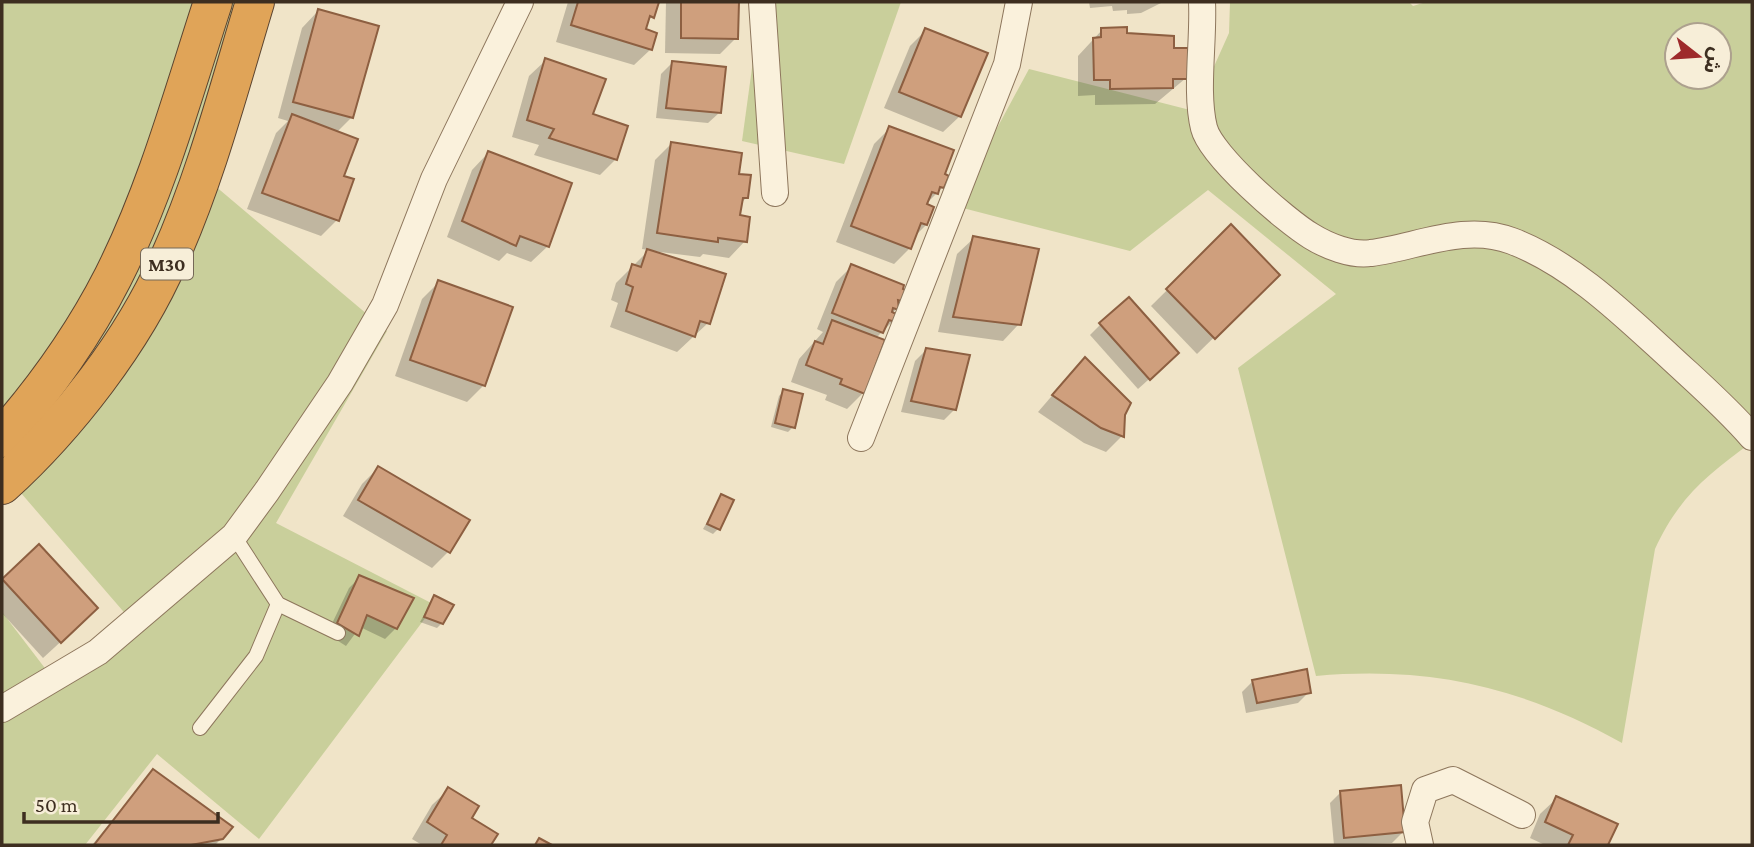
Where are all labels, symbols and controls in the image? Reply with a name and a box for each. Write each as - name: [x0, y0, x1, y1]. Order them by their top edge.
- north arrow: [1663, 21, 1733, 91]
- text: ش: [1700, 45, 1728, 76]
- road number: M30: [141, 248, 193, 280]
- scale bar: [24, 780, 219, 824]
- text: 50 m: [35, 793, 78, 817]

